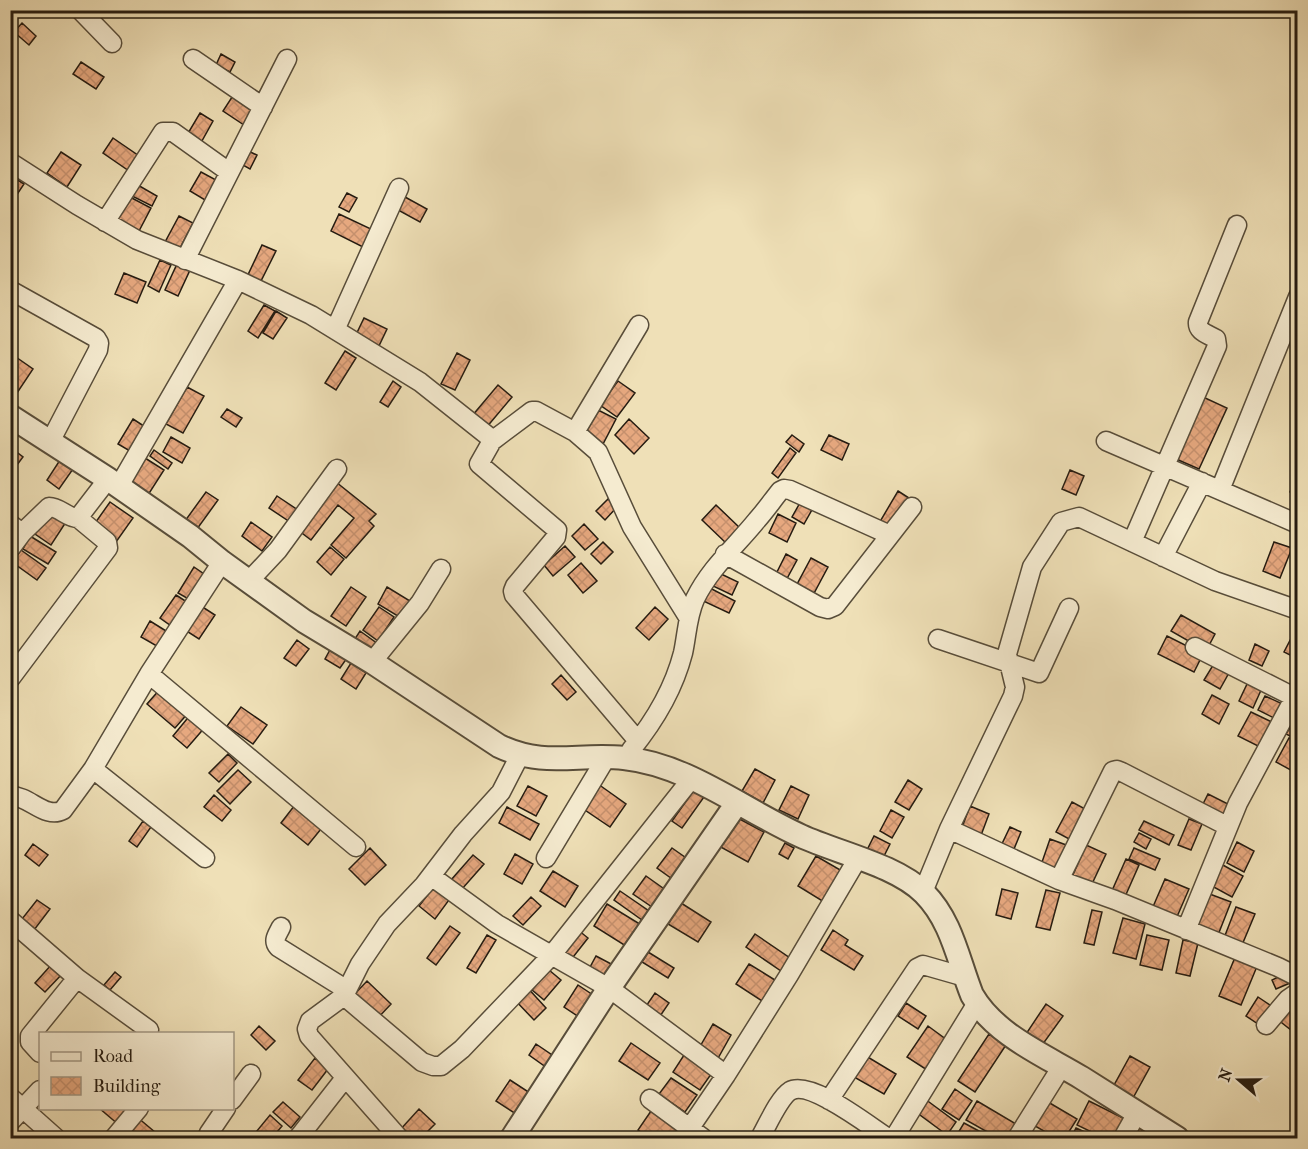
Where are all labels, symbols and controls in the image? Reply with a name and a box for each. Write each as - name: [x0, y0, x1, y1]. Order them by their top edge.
- legend: [39, 1032, 234, 1110]
- text: Road: [93, 1046, 133, 1067]
- north arrow: [1209, 1050, 1269, 1110]
- text: N: [1214, 1065, 1237, 1084]
- text: Building: [93, 1076, 161, 1097]

